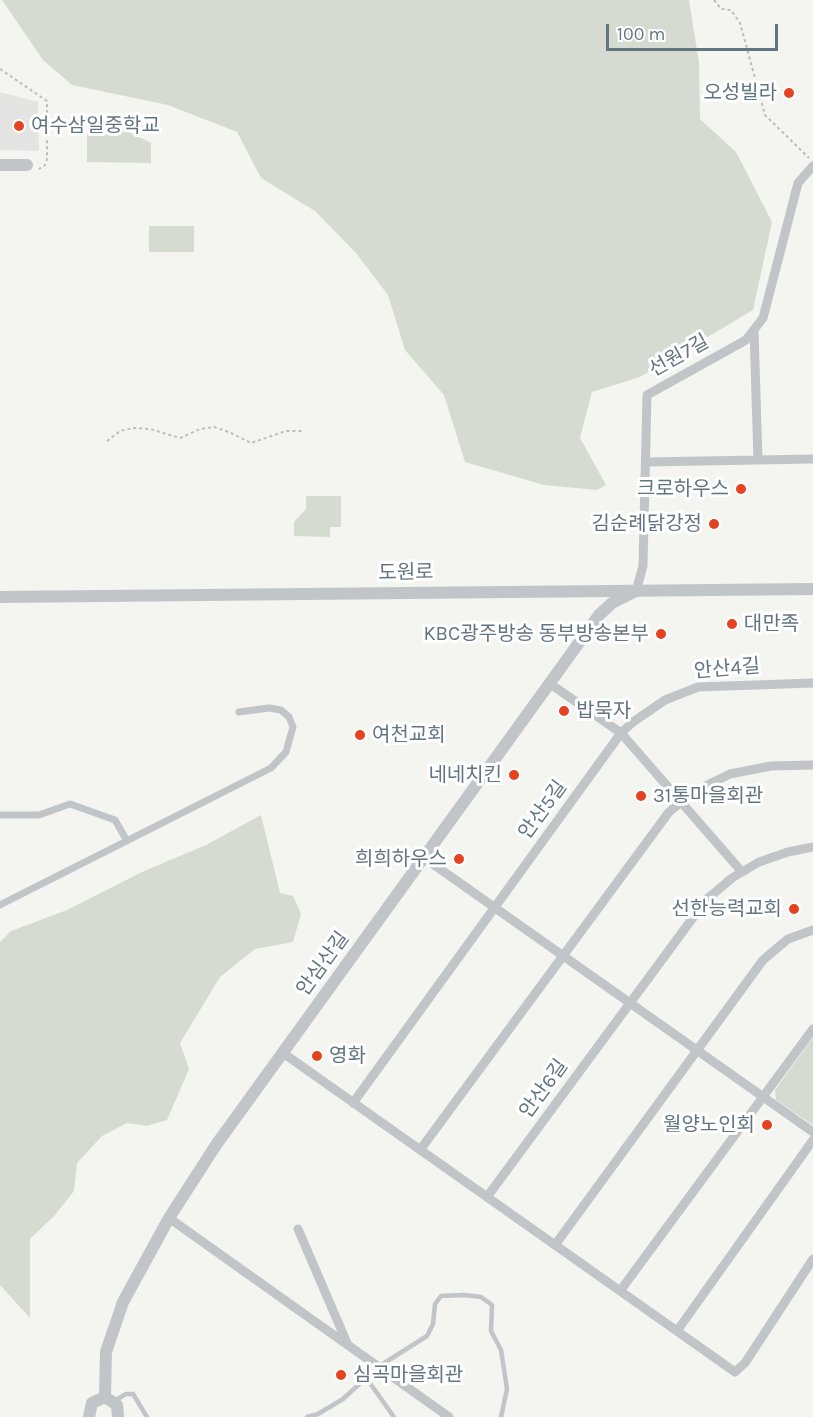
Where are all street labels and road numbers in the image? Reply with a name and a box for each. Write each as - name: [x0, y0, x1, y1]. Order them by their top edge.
- street label: 선원7길: [645, 330, 713, 382]
- street label: 도원로: [378, 561, 434, 585]
- street label: 안산4길: [693, 654, 761, 684]
- street label: 안산5길: [514, 776, 572, 844]
- street label: 안심산길: [292, 927, 354, 1001]
- street label: 안산6길: [515, 1055, 573, 1123]

